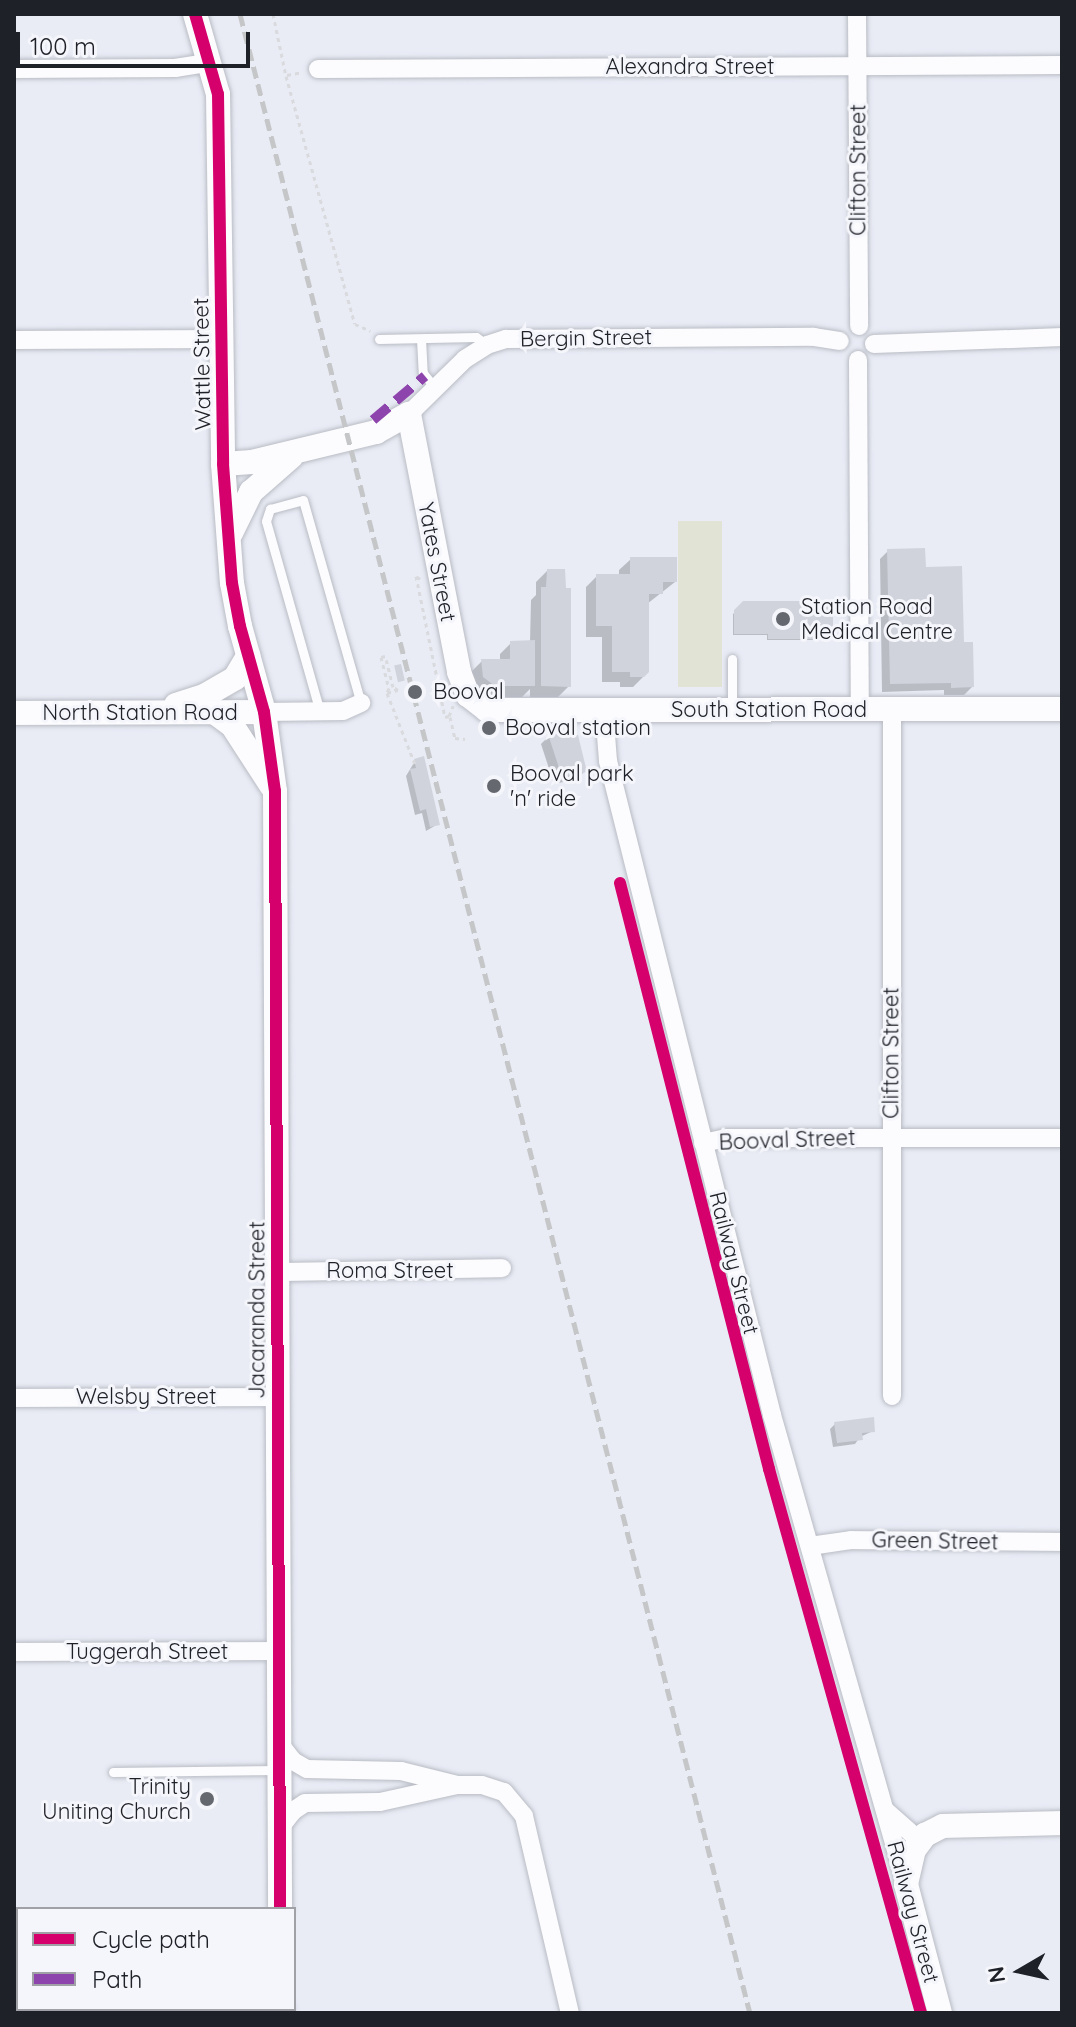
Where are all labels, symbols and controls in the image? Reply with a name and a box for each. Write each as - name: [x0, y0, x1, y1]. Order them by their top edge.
- scale bar: [20, 16, 254, 66]
- text: 100 m: [30, 31, 96, 61]
- street label: Alexandra Street: [605, 54, 775, 80]
- street label: Clifton Street: [845, 104, 871, 236]
- street label: Wattle Street: [188, 297, 216, 431]
- street label: Bergin Street: [520, 324, 652, 352]
- street label: Yates Street: [412, 500, 462, 624]
- place label: Station Road Medical Centre: [801, 593, 953, 644]
- marker: Station Road Medical Centre: [772, 608, 794, 630]
- place label: Booval: [433, 679, 504, 705]
- marker: Booval: [404, 681, 426, 703]
- street label: South Station Road: [671, 697, 867, 723]
- street label: North Station Road: [42, 700, 238, 726]
- place label: Booval station: [505, 715, 651, 741]
- marker: Booval station: [480, 719, 498, 737]
- place label: Booval park 'n' ride: [510, 760, 634, 812]
- marker: Booval park 'n' ride: [485, 777, 503, 795]
- street label: Clifton Street: [878, 987, 904, 1119]
- street label: Booval Street: [718, 1124, 856, 1156]
- street label: Railway Street: [704, 1189, 764, 1337]
- street label: Jacaranda Street: [244, 1221, 270, 1399]
- street label: Roma Street: [326, 1258, 454, 1284]
- street label: Welsby Street: [76, 1384, 216, 1410]
- street label: Green Street: [871, 1527, 999, 1555]
- street label: Tuggerah Street: [66, 1639, 228, 1665]
- place label: Trinity Uniting Church: [42, 1773, 191, 1824]
- marker: Trinity Uniting Church: [198, 1790, 216, 1808]
- street label: Railway Street: [881, 1838, 945, 1986]
- legend: [16, 1907, 296, 2011]
- text: Cycle path: [92, 1924, 210, 1954]
- north arrow: [980, 1931, 1060, 2011]
- text: Path: [92, 1964, 143, 1994]
- text: N: [981, 1965, 1011, 1985]

